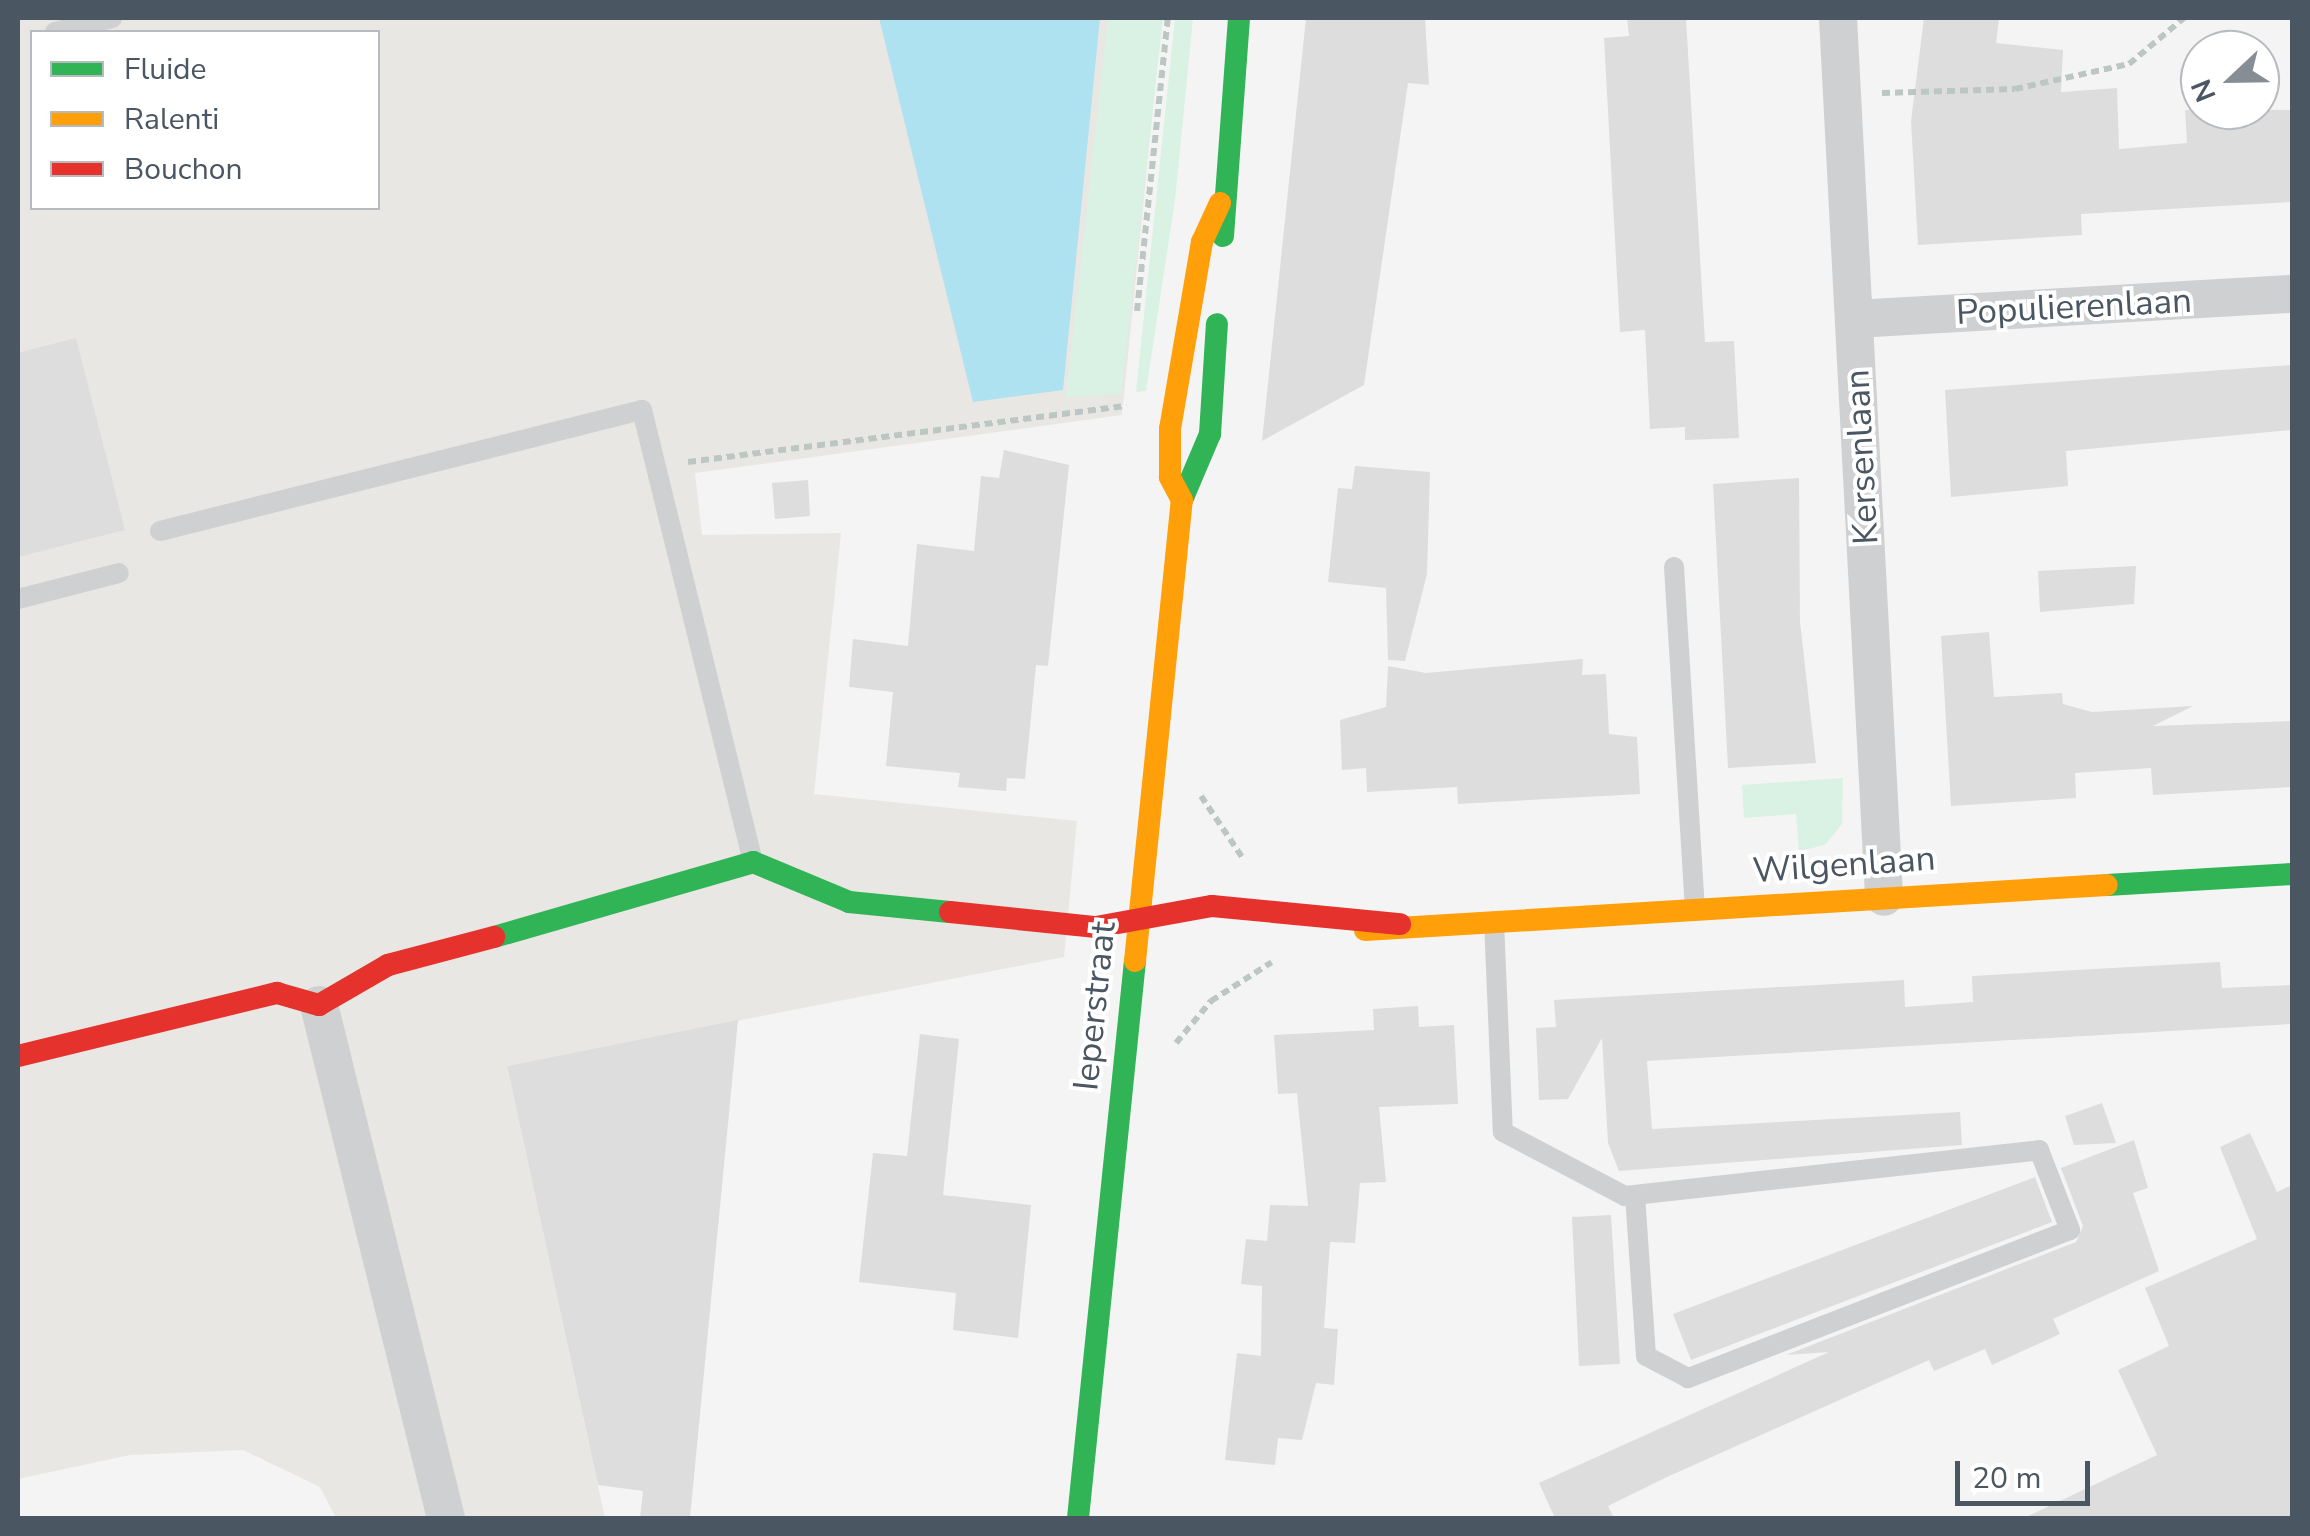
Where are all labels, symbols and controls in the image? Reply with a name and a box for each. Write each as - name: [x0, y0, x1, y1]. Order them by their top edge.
- legend: [30, 30, 380, 210]
- north arrow: [2180, 30, 2280, 130]
- text: Fluide: [124, 49, 207, 90]
- text: N: [2183, 74, 2226, 107]
- text: Ralenti: [124, 99, 219, 140]
- text: Bouchon: [124, 149, 242, 190]
- street label: Populierenlaan: [1955, 280, 2193, 334]
- street label: Kersenlaan: [1836, 368, 1888, 546]
- street label: Wilgenlaan: [1751, 838, 1937, 892]
- street label: Ieperstraat: [1065, 919, 1125, 1093]
- scale bar: [1960, 1441, 2095, 1503]
- text: 20 m: [1972, 1458, 2041, 1499]

